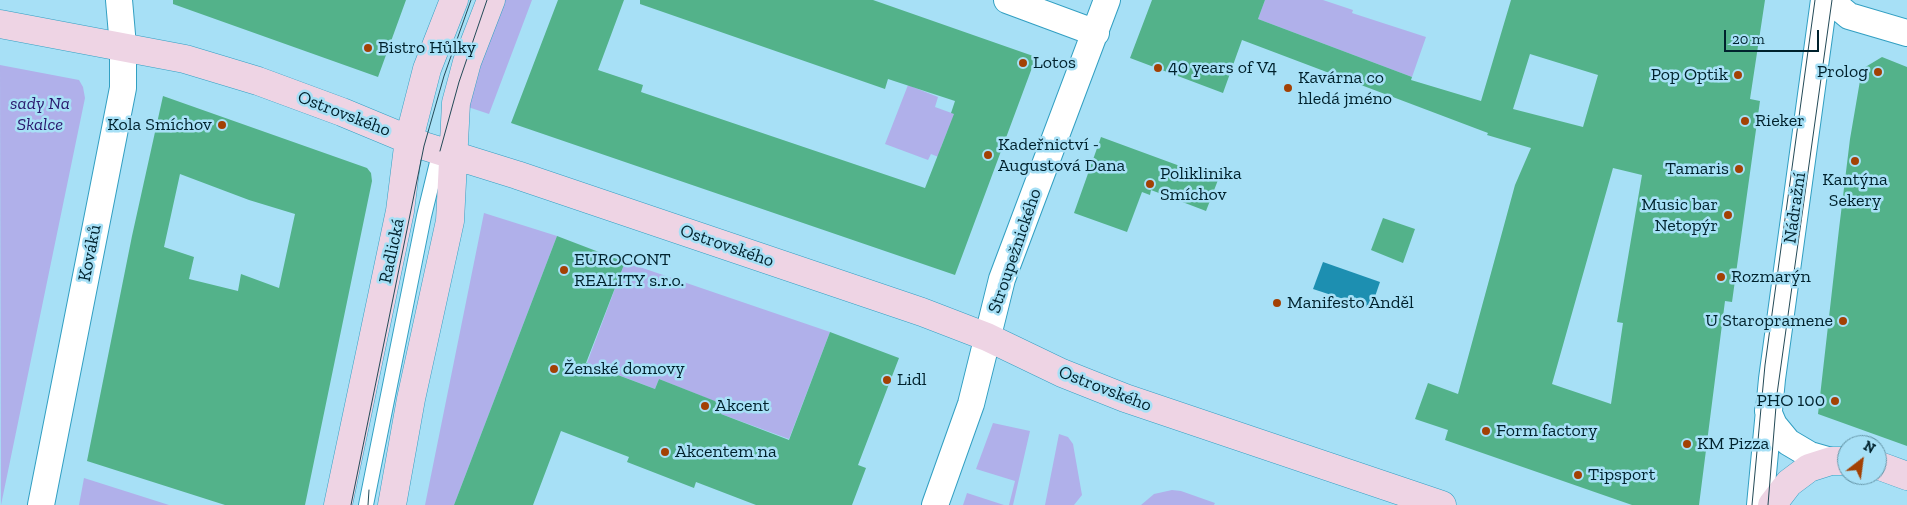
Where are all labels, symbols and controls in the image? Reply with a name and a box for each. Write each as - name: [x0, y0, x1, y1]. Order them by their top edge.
- scale bar: [1727, 20, 1822, 52]
- text: 20 m: [1732, 30, 1765, 48]
- place label: Bistro Hůlky: [378, 37, 476, 59]
- marker: Bistro Hůlky: [362, 42, 374, 54]
- place label: Lotos: [1033, 52, 1076, 74]
- marker: Lotos: [1017, 57, 1029, 69]
- place label: 40 years of V4: [1168, 57, 1277, 79]
- place label: Prolog: [1817, 61, 1868, 83]
- marker: 40 years of V4: [1152, 62, 1164, 74]
- place label: Pop Optik: [1651, 64, 1728, 86]
- marker: Prolog: [1872, 66, 1884, 78]
- place label: Kavárna co hledá jméno: [1298, 67, 1392, 110]
- marker: Pop Optik: [1732, 69, 1744, 81]
- marker: Kavárna co hledá jméno: [1282, 82, 1294, 94]
- street label: Ostrovského: [294, 86, 394, 142]
- park label: sady Na Skalce: [10, 93, 70, 136]
- place label: Rieker: [1755, 110, 1805, 132]
- place label: Kola Smíchov: [107, 114, 212, 136]
- marker: Rieker: [1739, 115, 1751, 127]
- marker: Kola Smíchov: [216, 119, 228, 131]
- place label: Kadeřnictví - Augustová Dana: [998, 134, 1125, 176]
- marker: Kadeřnictví - Augustová Dana: [982, 149, 994, 161]
- marker: Kantýna Sekery: [1849, 155, 1861, 167]
- place label: Tamaris: [1665, 158, 1729, 180]
- place label: Poliklinika Smíchov: [1160, 163, 1242, 205]
- marker: Tamaris: [1733, 163, 1745, 175]
- place label: Kantýna Sekery: [1822, 169, 1888, 212]
- street label: Nádražní: [1779, 171, 1811, 245]
- marker: Poliklinika Smíchov: [1144, 178, 1156, 190]
- street label: Stroupežnického: [984, 186, 1046, 316]
- place label: Music bar Netopýr: [1641, 194, 1718, 236]
- marker: Music bar Netopýr: [1722, 209, 1734, 221]
- street label: Radlická: [375, 217, 409, 285]
- street label: Ostrovského: [677, 220, 777, 272]
- street label: Kováků: [74, 223, 106, 283]
- place label: EUROCONT REALITY s.r.o.: [574, 249, 684, 292]
- marker: EUROCONT REALITY s.r.o.: [558, 264, 570, 276]
- place label: Rozmarýn: [1731, 266, 1811, 288]
- marker: Rozmarýn: [1715, 271, 1727, 283]
- place label: Manifesto Anděl: [1287, 292, 1414, 314]
- marker: Manifesto Anděl: [1271, 297, 1283, 309]
- place label: U Staropramene: [1705, 310, 1833, 332]
- marker: U Staropramene: [1837, 315, 1849, 327]
- place label: Ženské domovy: [564, 358, 685, 380]
- street label: Ostrovského: [1055, 361, 1155, 417]
- marker: Ženské domovy: [548, 363, 560, 375]
- place label: Lidl: [897, 369, 927, 391]
- marker: Lidl: [881, 374, 893, 386]
- place label: PHO 100: [1757, 390, 1825, 412]
- place label: Akcent: [715, 395, 769, 417]
- marker: PHO 100: [1829, 395, 1841, 407]
- marker: Akcent: [699, 400, 711, 412]
- place label: Form factory: [1496, 420, 1598, 442]
- marker: Form factory: [1480, 425, 1492, 437]
- place label: KM Pizza: [1697, 433, 1769, 455]
- north arrow: [1837, 435, 1887, 485]
- text: N: [1860, 437, 1878, 457]
- marker: KM Pizza: [1681, 438, 1693, 450]
- place label: Akcentem na: [675, 441, 777, 463]
- marker: Akcentem na: [659, 446, 671, 458]
- place label: Tipsport: [1588, 464, 1655, 486]
- marker: Tipsport: [1572, 469, 1584, 481]

